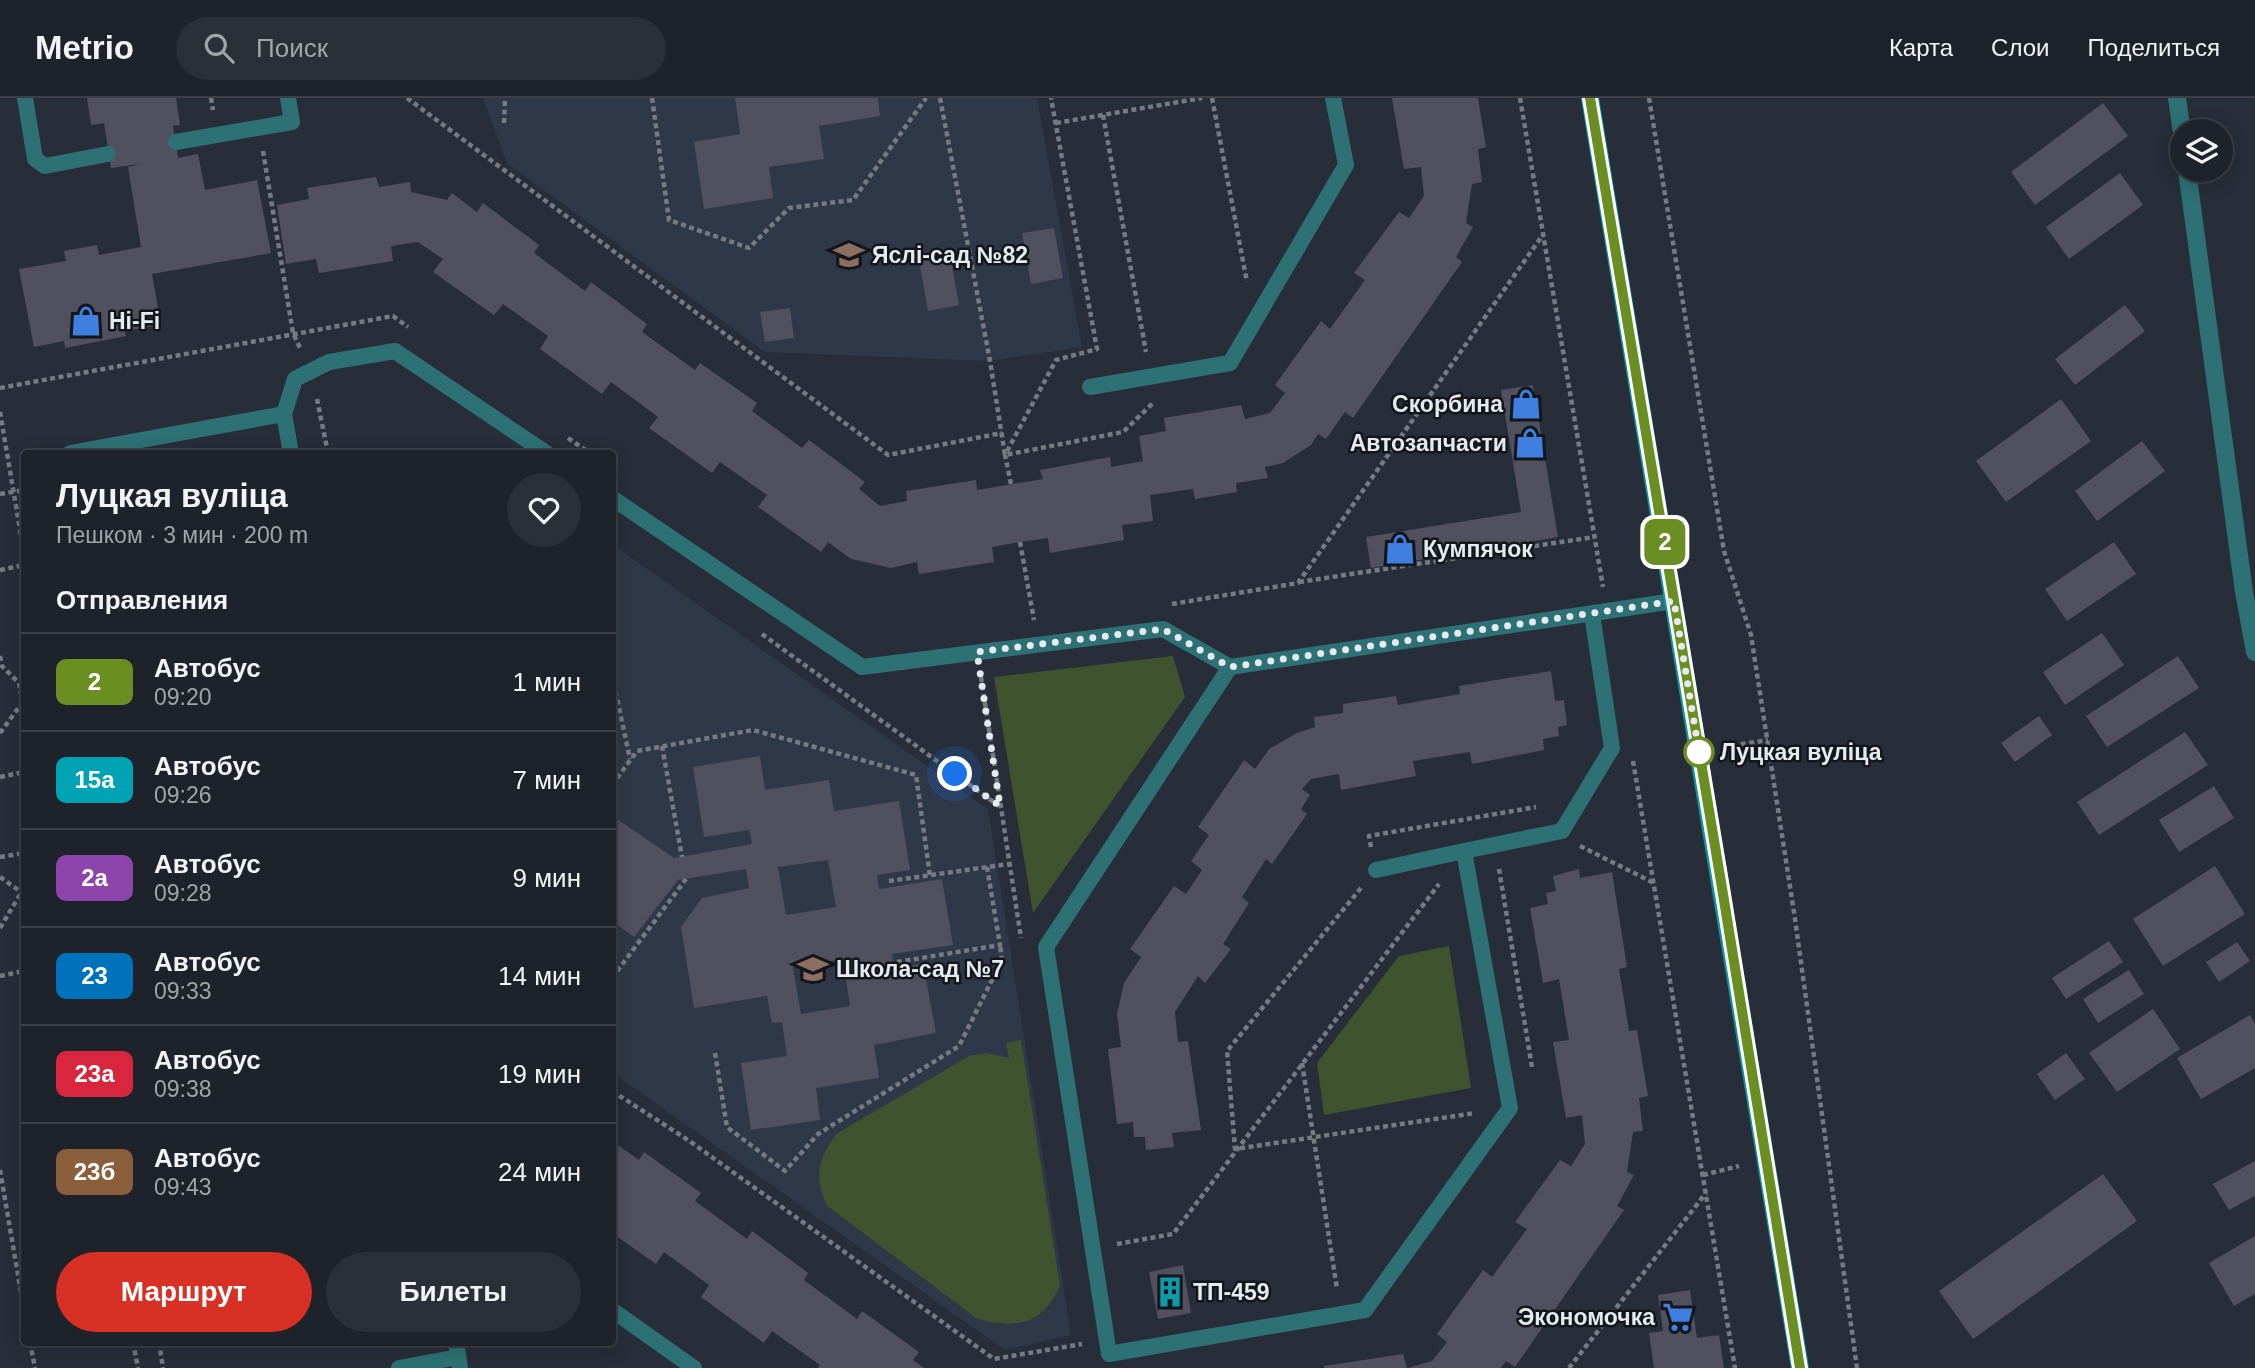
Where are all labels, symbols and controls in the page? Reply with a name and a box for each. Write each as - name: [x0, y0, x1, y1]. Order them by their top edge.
- search box: [176, 17, 666, 80]
- text: Metrio: [35, 29, 134, 66]
- icon: search: [200, 29, 238, 67]
- text: Поиск: [256, 33, 328, 63]
- text: Карта: [1889, 34, 1953, 61]
- text: Слои: [1991, 34, 2049, 61]
- text: Поделиться: [2087, 34, 2220, 61]
- map controls: [2170, 119, 2233, 182]
- button: layers: [2170, 119, 2233, 182]
- school or university icon: Яслі-сад №82: [832, 238, 866, 272]
- place label: Яслі-сад №82: [872, 242, 1028, 268]
- shop icon: Hi-Fi: [69, 304, 103, 338]
- place label: Hi-Fi: [109, 308, 160, 334]
- shop icon: Скорбина: [1509, 387, 1543, 421]
- place label: Скорбина: [1392, 391, 1503, 417]
- shop icon: Автозапчасти: [1513, 426, 1547, 460]
- place label: Автозапчасти: [1350, 430, 1507, 456]
- button: heart: [507, 473, 581, 547]
- text: Луцкая вуліца: [56, 477, 288, 514]
- line badge: 2: [1642, 519, 1688, 565]
- text: Пешком · 3 мин · 200 m: [56, 522, 308, 548]
- text: 2: [1658, 528, 1672, 555]
- shop icon: Кумпячок: [1383, 532, 1417, 566]
- place label: Кумпячок: [1423, 536, 1533, 562]
- text: Отправления: [56, 585, 228, 615]
- text: Автобус: [154, 653, 261, 683]
- text: 1 мин: [513, 667, 581, 697]
- text: 2: [88, 668, 101, 695]
- text: 09:20: [154, 684, 212, 710]
- marker: Луцкая вуліца: [1684, 737, 1714, 767]
- place label: Луцкая вуліца: [1720, 739, 1882, 765]
- text: Автобус: [154, 751, 261, 781]
- your location: [937, 756, 972, 791]
- text: 7 мин: [513, 765, 581, 795]
- text: 15а: [74, 766, 115, 793]
- text: 09:26: [154, 782, 212, 808]
- text: Автобус: [154, 849, 261, 879]
- text: 9 мин: [513, 863, 581, 893]
- text: 2а: [81, 864, 108, 891]
- text: 09:28: [154, 880, 212, 906]
- text: Автобус: [154, 947, 261, 977]
- school or university icon: Школа-сад №7: [796, 952, 830, 986]
- place label: Школа-сад №7: [836, 956, 1004, 982]
- text: 14 мин: [498, 961, 581, 991]
- text: 23: [81, 962, 108, 989]
- text: 09:33: [154, 978, 212, 1004]
- text: Автобус: [154, 1045, 261, 1075]
- text: 19 мин: [498, 1059, 581, 1089]
- text: 23а: [74, 1060, 115, 1087]
- text: 09:38: [154, 1076, 212, 1102]
- text: Автобус: [154, 1143, 261, 1173]
- text: 24 мин: [498, 1157, 581, 1187]
- text: 23б: [74, 1158, 115, 1185]
- text: 09:43: [154, 1174, 212, 1200]
- button: Маршрут: [56, 1252, 312, 1332]
- button: Билеты: [326, 1252, 581, 1332]
- building icon: ТП-459: [1153, 1275, 1187, 1309]
- place label: ТП-459: [1193, 1279, 1270, 1305]
- supermarket icon: Экономочка: [1661, 1300, 1695, 1334]
- place label: Экономочка: [1518, 1304, 1655, 1330]

